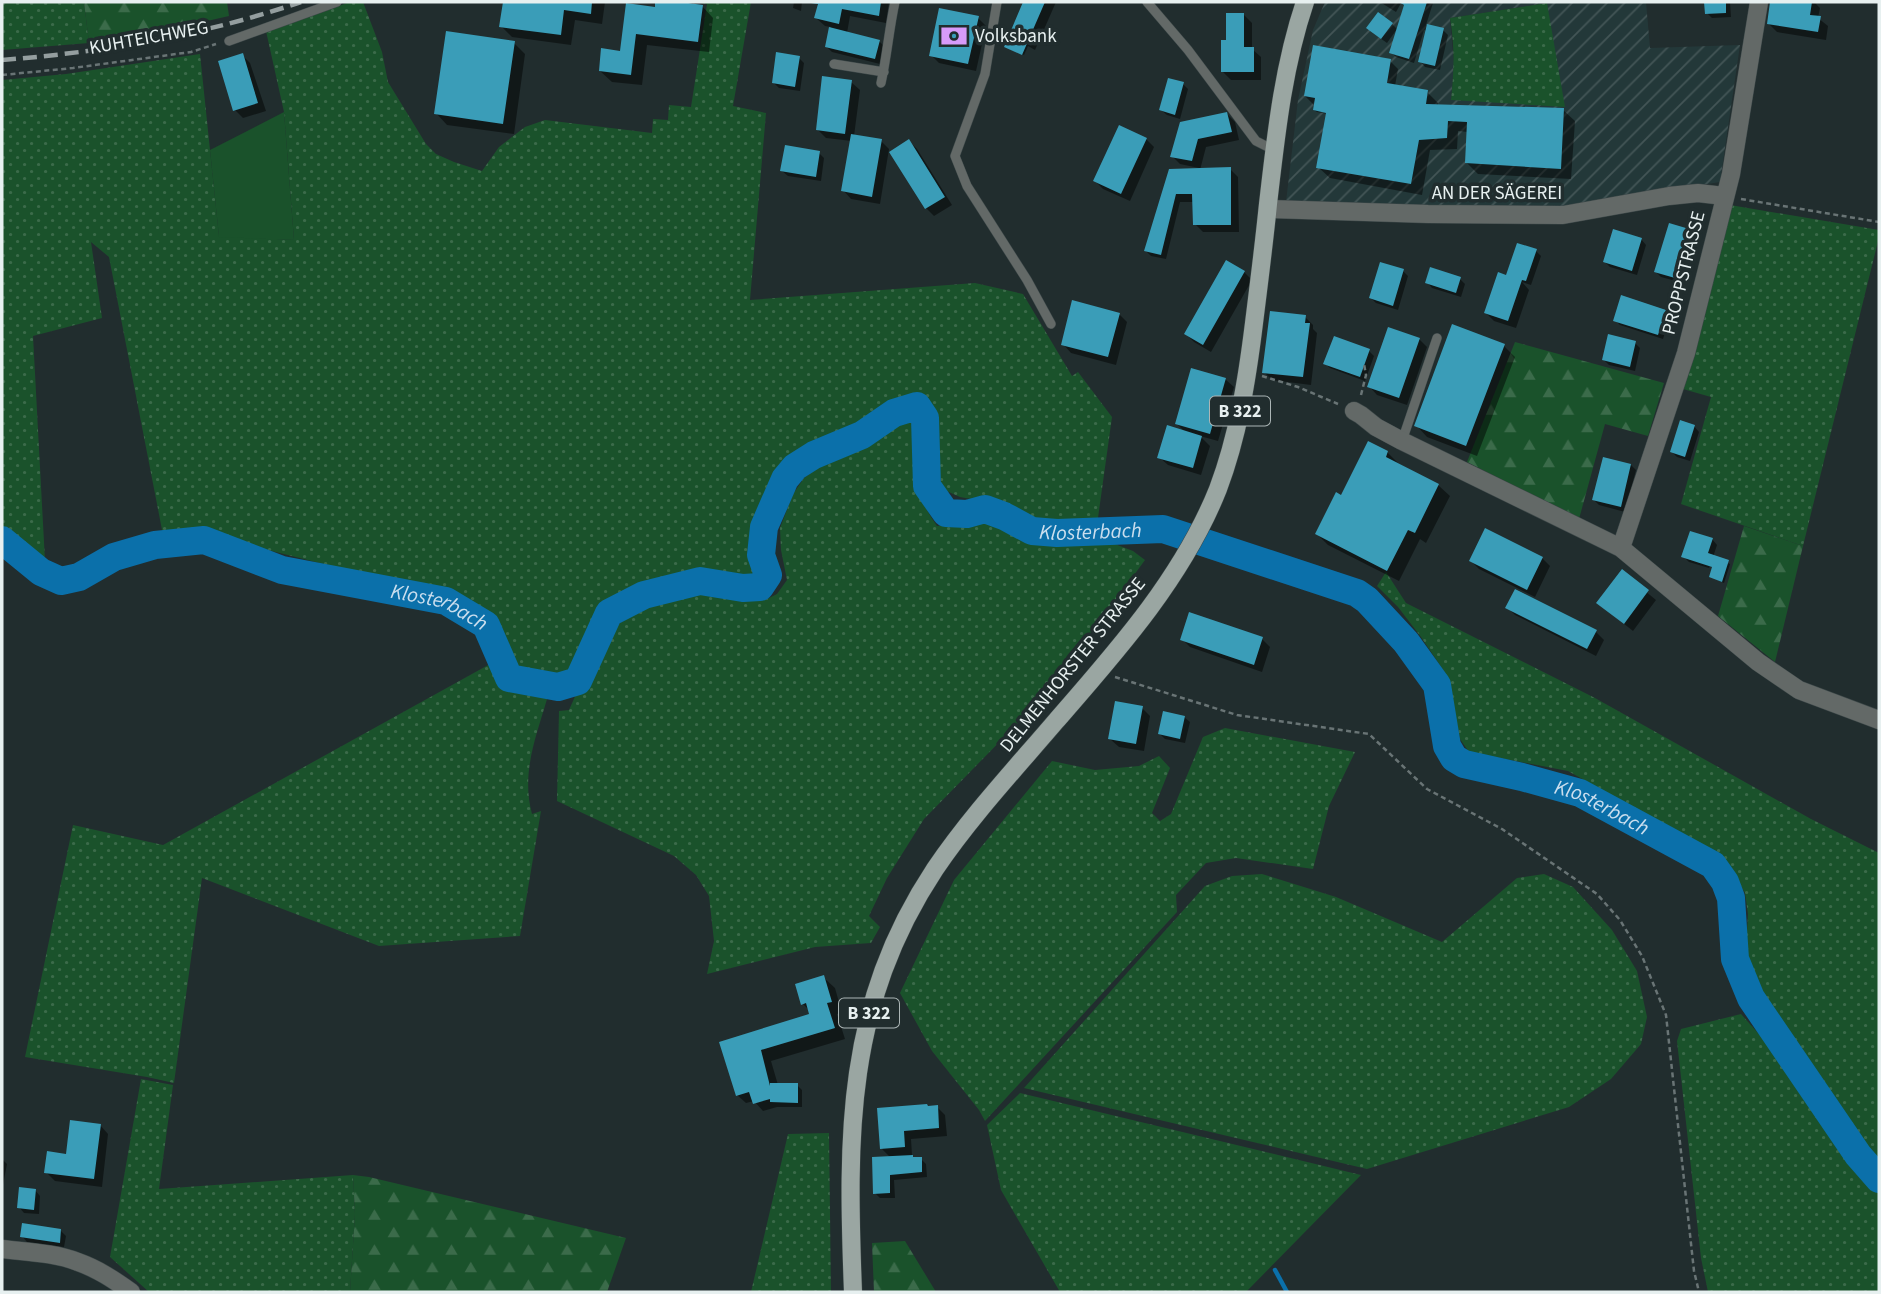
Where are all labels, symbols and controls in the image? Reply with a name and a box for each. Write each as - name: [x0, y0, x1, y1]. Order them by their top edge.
- street label: KUHTEICHWEG: [87, 14, 211, 62]
- bank icon: Volksbank: [939, 21, 969, 51]
- place label: Volksbank: [975, 23, 1057, 50]
- street label: AN DER SÄGEREI: [1432, 180, 1562, 207]
- street label: PROPPSTRASSE: [1656, 208, 1712, 338]
- road number: B 322: [1210, 396, 1270, 426]
- water label: Klosterbach: [1038, 515, 1142, 548]
- street label: DELMENHORSTER STRASSE: [994, 572, 1152, 758]
- water label: Klosterbach: [388, 576, 494, 638]
- water label: Klosterbach: [1551, 772, 1655, 843]
- road number: B 322: [839, 998, 899, 1028]

